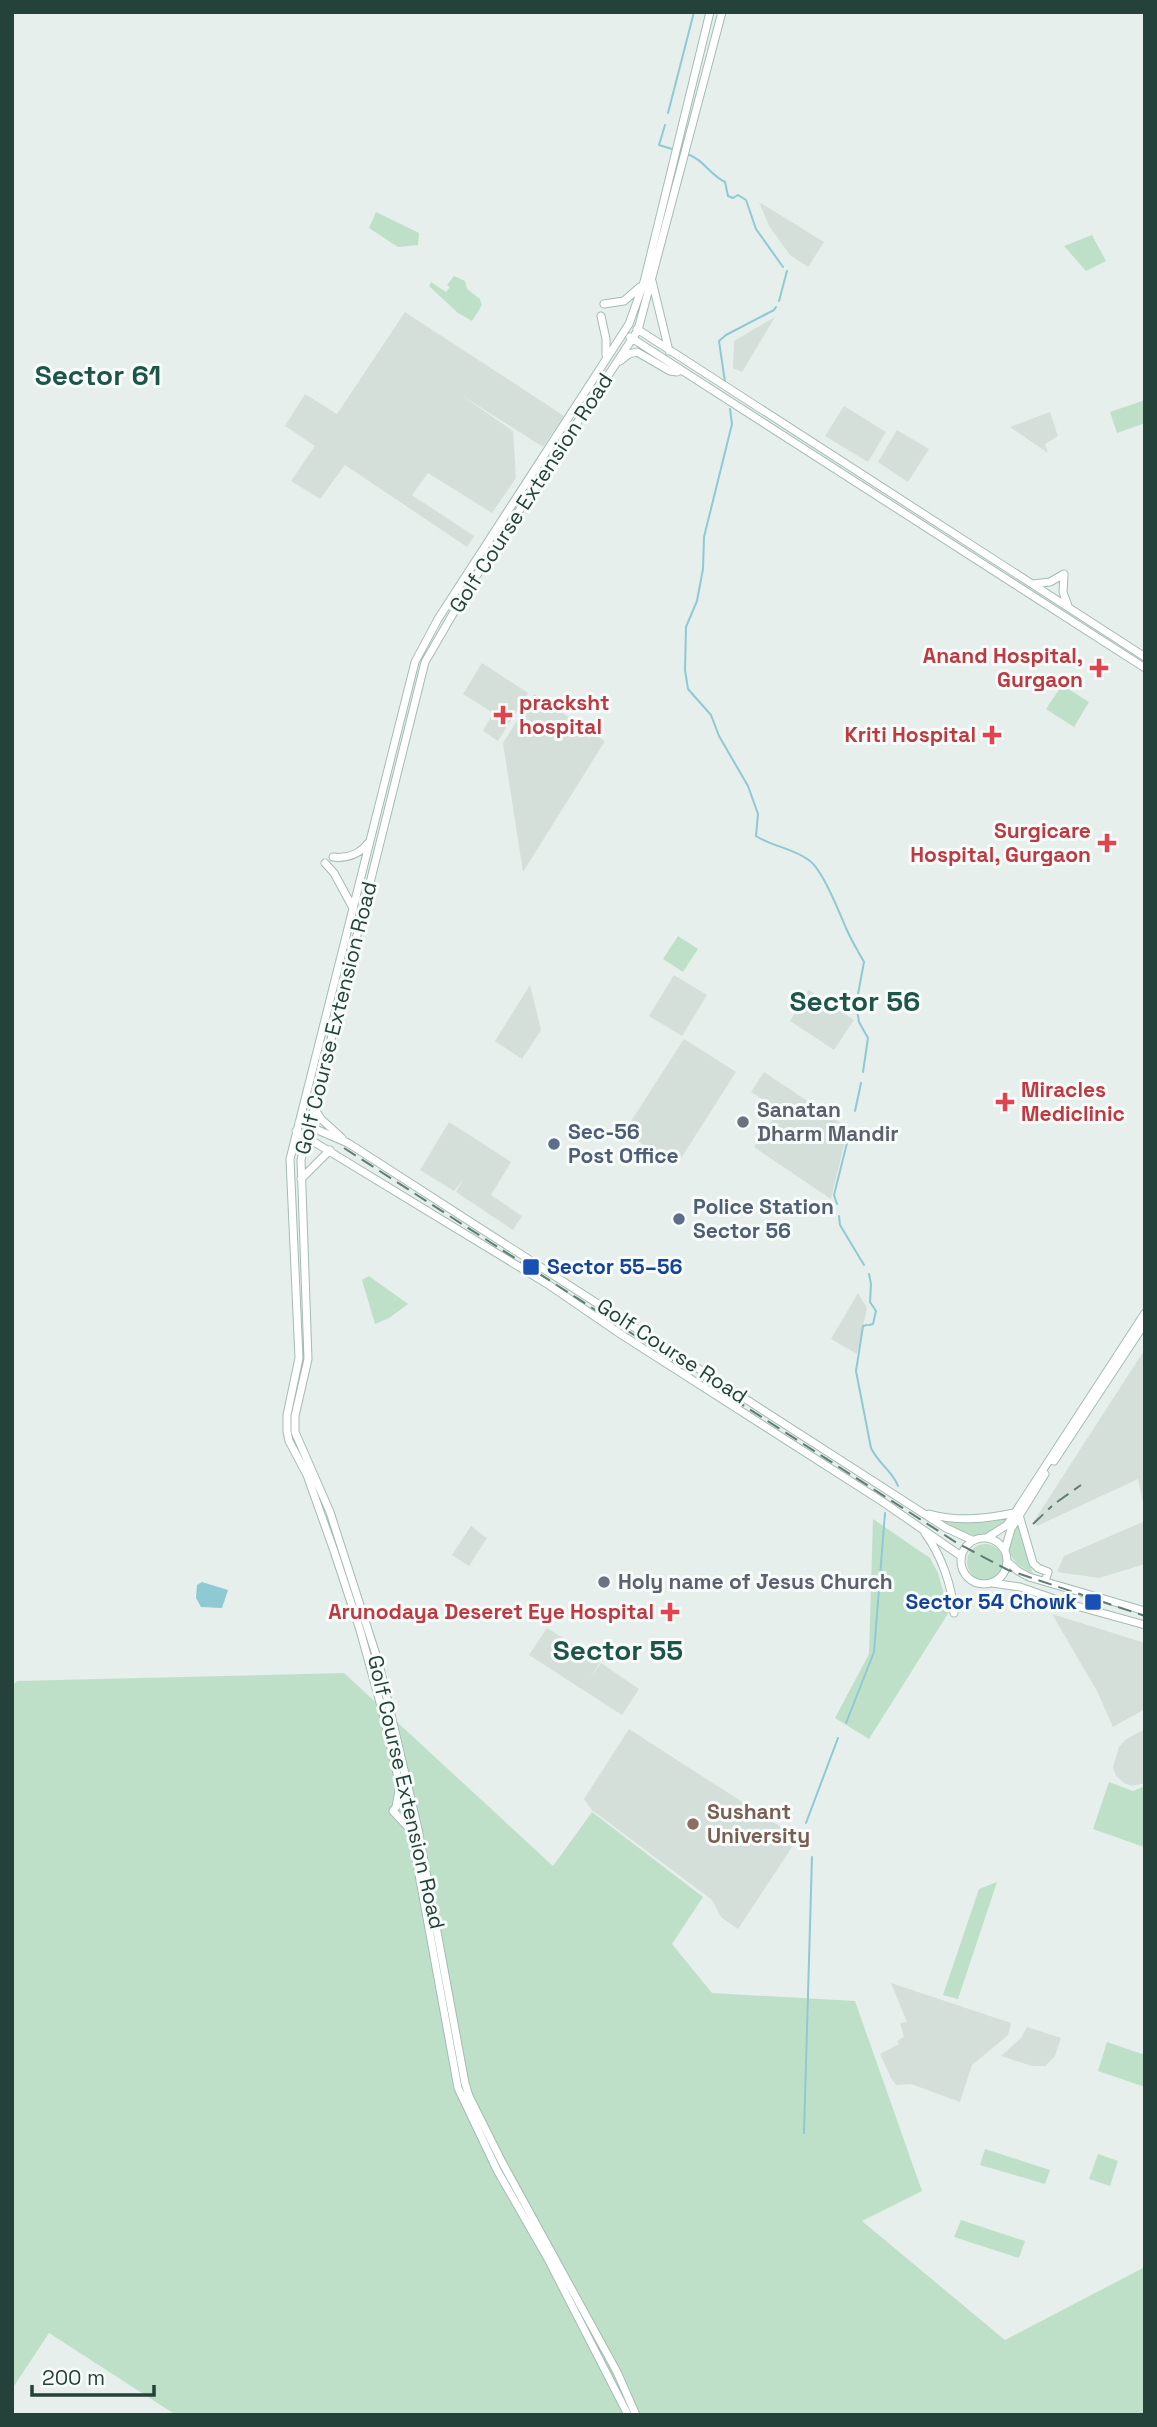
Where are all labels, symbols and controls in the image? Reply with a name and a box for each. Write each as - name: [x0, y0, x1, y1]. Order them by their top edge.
- district label: Sector 61: [35, 357, 161, 393]
- street label: Golf Course Extension Road: [443, 368, 618, 618]
- place label: Anand Hospital, Gurgaon: [923, 642, 1083, 693]
- marker: Anand Hospital, Gurgaon: [1089, 658, 1109, 678]
- place label: pracksht hospital: [519, 689, 609, 740]
- marker: pracksht hospital: [493, 705, 513, 725]
- place label: Kriti Hospital: [845, 721, 976, 748]
- marker: Kriti Hospital: [982, 725, 1002, 745]
- place label: Surgicare Hospital, Gurgaon: [910, 817, 1091, 868]
- marker: Surgicare Hospital, Gurgaon: [1097, 833, 1117, 853]
- street label: Golf Course Extension Road: [288, 879, 383, 1157]
- district label: Sector 56: [790, 983, 920, 1019]
- place label: Miracles Mediclinic: [1021, 1076, 1125, 1127]
- marker: Miracles Mediclinic: [995, 1092, 1015, 1112]
- place label: Sanatan Dharm Mandir: [757, 1096, 899, 1147]
- marker: Sanatan Dharm Mandir: [735, 1114, 751, 1130]
- place label: Sec-56 Post Office: [568, 1118, 679, 1169]
- marker: Sec-56 Post Office: [546, 1136, 562, 1152]
- place label: Police Station Sector 56: [693, 1193, 834, 1244]
- marker: Police Station Sector 56: [671, 1211, 687, 1227]
- place label: Sector 55–56: [547, 1253, 683, 1280]
- marker: Sector 55–56: [521, 1257, 541, 1277]
- street label: Golf Course Road: [592, 1292, 753, 1409]
- place label: Holy name of Jesus Church: [618, 1568, 893, 1595]
- marker: Holy name of Jesus Church: [596, 1574, 612, 1590]
- place label: Sector 54 Chowk: [906, 1588, 1077, 1615]
- marker: Sector 54 Chowk: [1083, 1592, 1103, 1612]
- place label: Arunodaya Deseret Eye Hospital: [328, 1598, 654, 1625]
- marker: Arunodaya Deseret Eye Hospital: [660, 1602, 680, 1622]
- district label: Sector 55: [553, 1632, 683, 1668]
- street label: Golf Course Extension Road: [362, 1652, 451, 1932]
- place label: Sushant University: [707, 1798, 810, 1849]
- marker: Sushant University: [685, 1816, 701, 1832]
- scale bar: [32, 2354, 154, 2398]
- text: 200 m: [42, 2364, 105, 2391]

